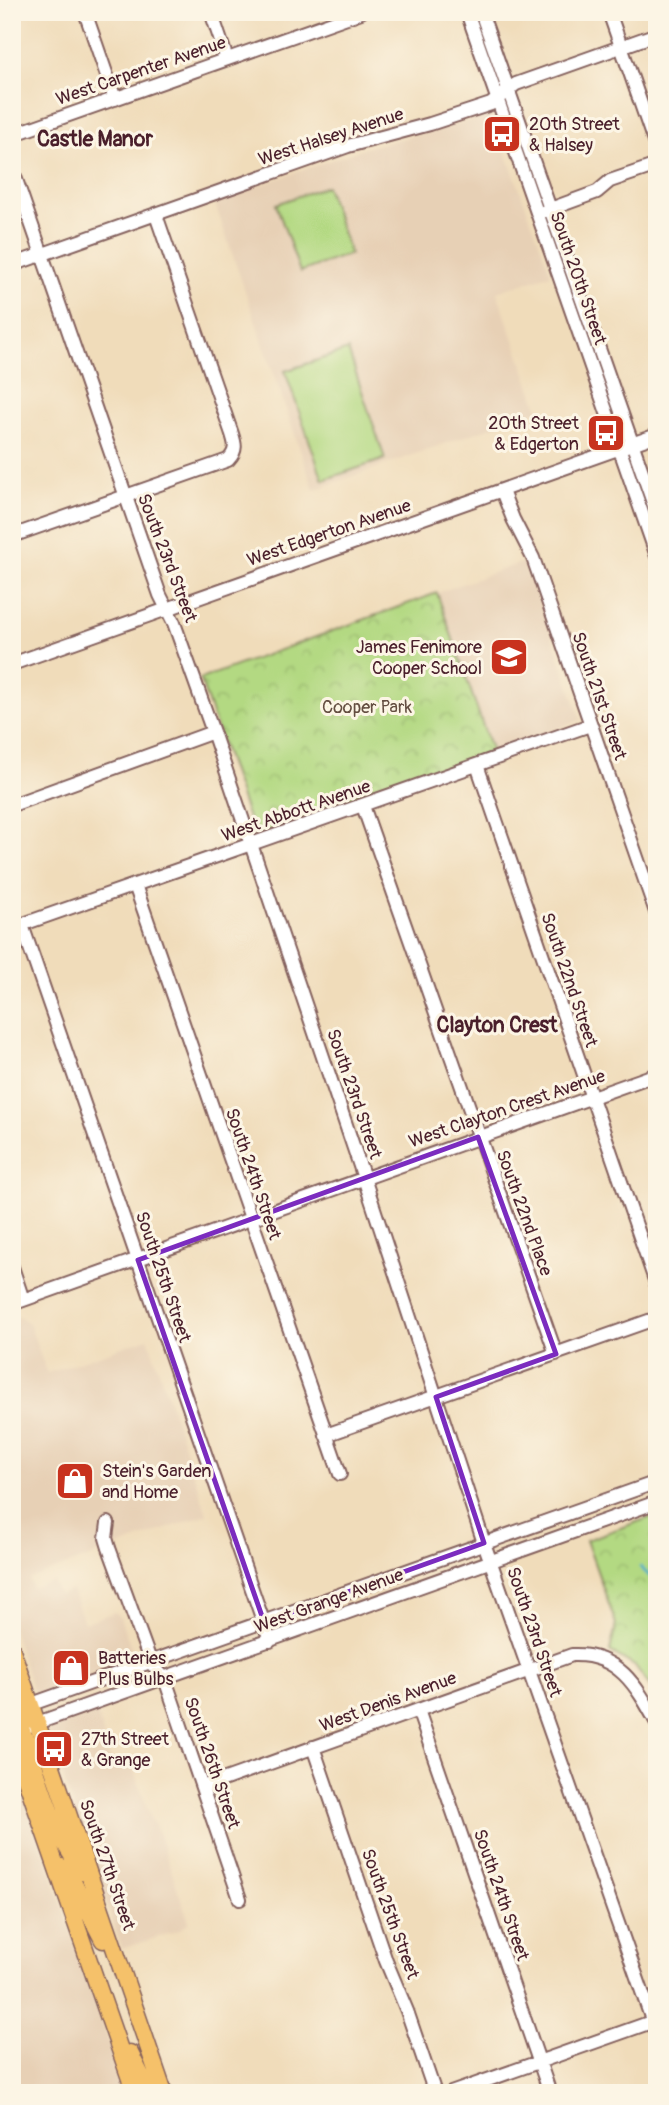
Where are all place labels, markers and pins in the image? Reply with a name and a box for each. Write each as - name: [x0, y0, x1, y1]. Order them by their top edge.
- bus stop icon: 20th Street & Halsey: [481, 113, 523, 155]
- place label: 20th Street & Halsey: [529, 113, 621, 157]
- place label: 20th Street & Edgerton: [488, 412, 580, 456]
- bus stop icon: 20th Street & Edgerton: [585, 412, 627, 454]
- place label: James Fenimore Cooper School: [356, 636, 482, 680]
- school or university icon: James Fenimore Cooper School: [488, 636, 530, 678]
- shop icon: Stein's Garden and Home: [54, 1460, 96, 1502]
- place label: Stein's Garden and Home: [102, 1460, 211, 1504]
- shop icon: Batteries Plus Bulbs: [50, 1647, 92, 1689]
- place label: Batteries Plus Bulbs: [98, 1647, 174, 1691]
- bus stop icon: 27th Street & Grange: [33, 1728, 75, 1770]
- place label: 27th Street & Grange: [81, 1728, 170, 1772]

